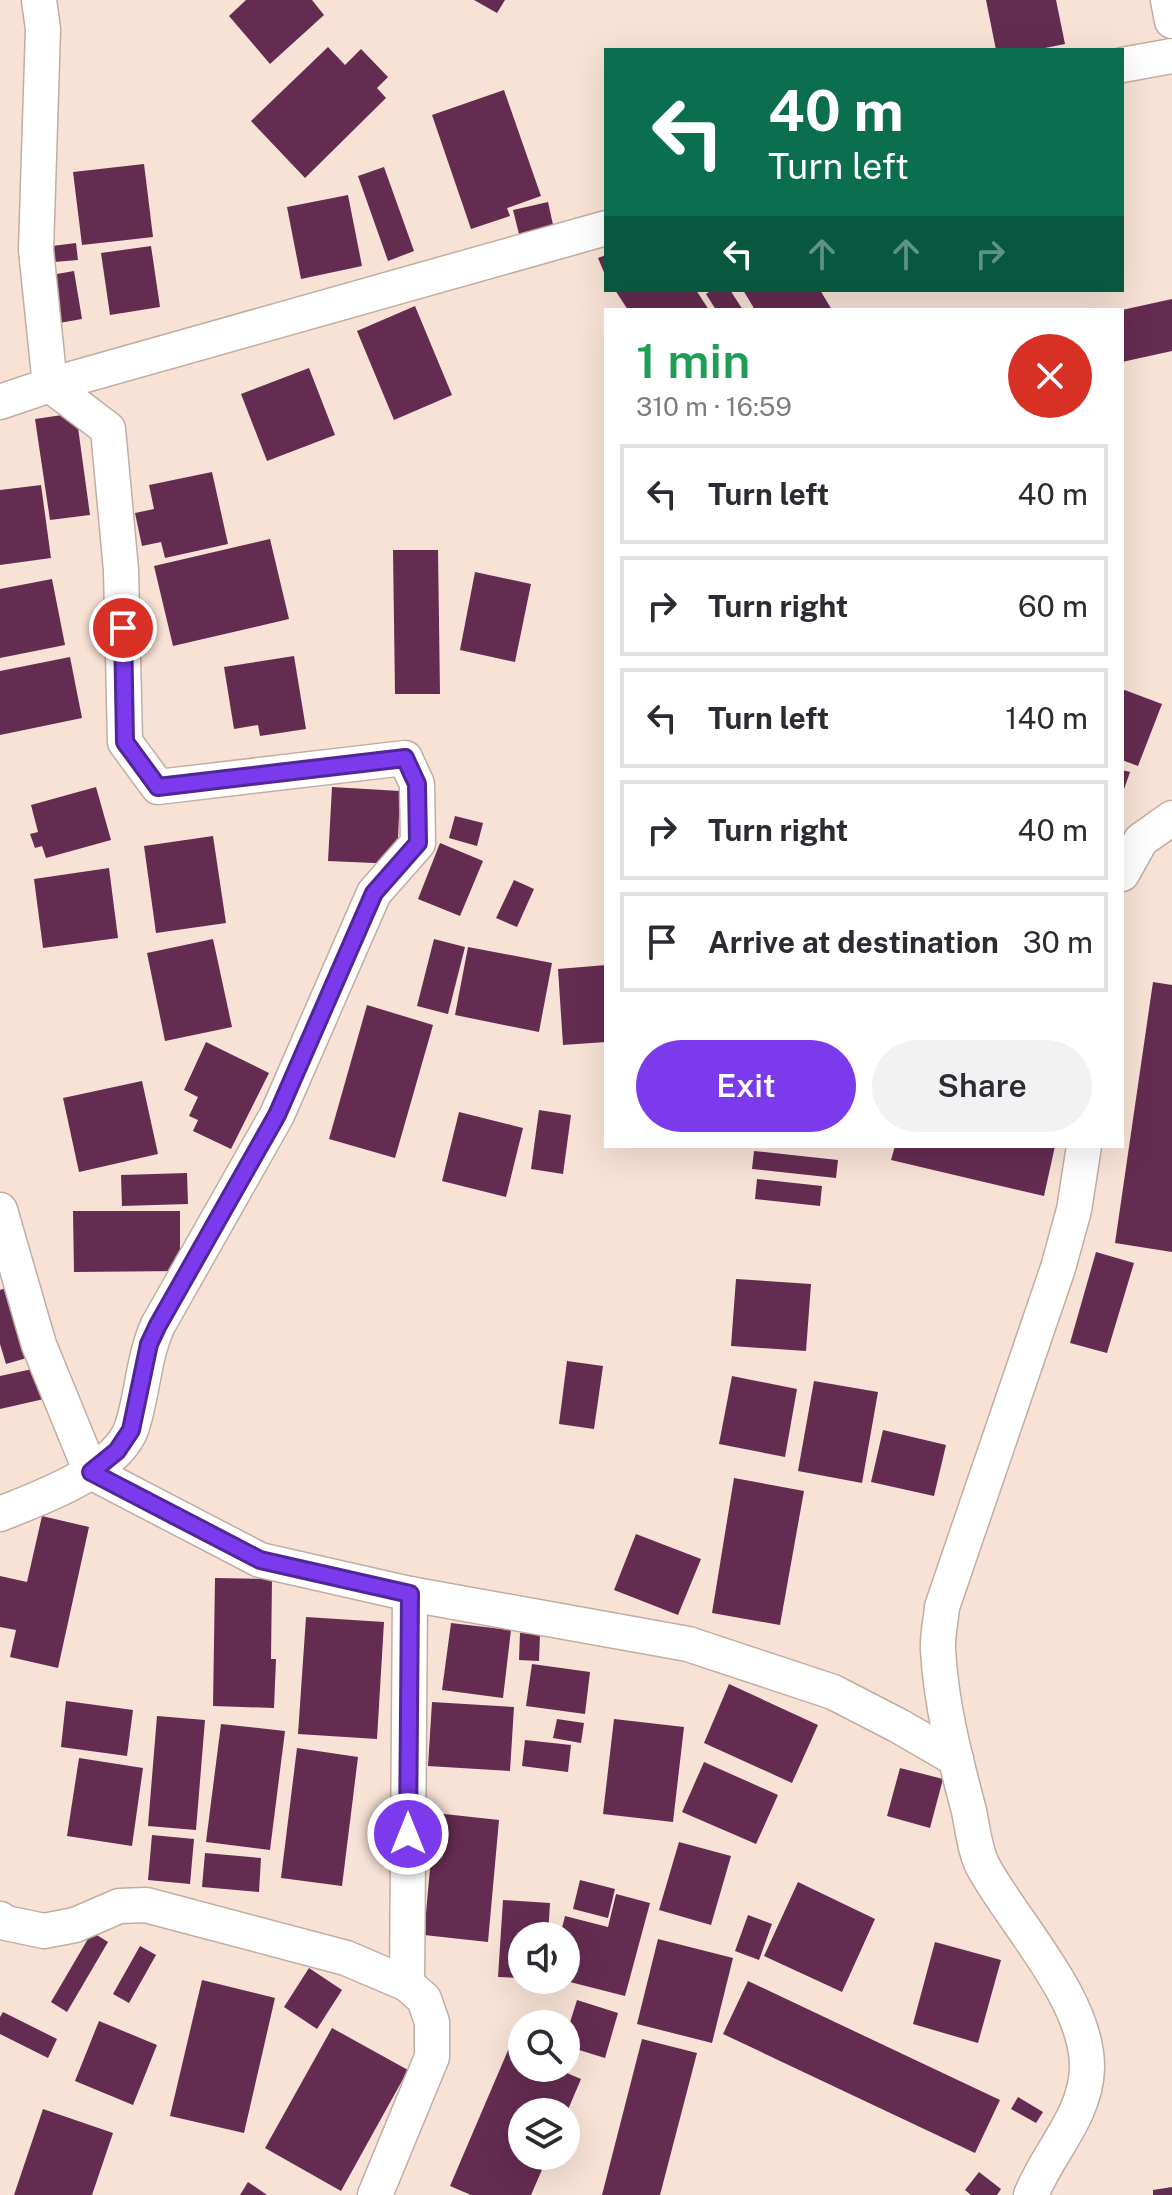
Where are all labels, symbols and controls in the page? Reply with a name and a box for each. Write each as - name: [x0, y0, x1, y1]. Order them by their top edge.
- text: 40 m: [768, 78, 904, 144]
- icon: left: [636, 80, 740, 184]
- text: Turn left: [768, 145, 909, 187]
- icon: left: [716, 232, 760, 276]
- icon: ahead: [800, 232, 844, 276]
- icon: ahead: [884, 232, 928, 276]
- icon: right: [968, 232, 1012, 276]
- text: 1 min: [636, 332, 750, 389]
- button: close: [1008, 334, 1092, 418]
- text: 310 m · 16:59: [636, 391, 792, 422]
- icon: left: [640, 472, 684, 516]
- text: Turn left: [708, 476, 829, 512]
- text: 40 m: [1018, 476, 1088, 512]
- icon: right: [640, 584, 684, 628]
- text: Turn right: [708, 588, 848, 624]
- text: 60 m: [1018, 588, 1088, 624]
- pin: [89, 594, 157, 662]
- icon: arrive: [101, 606, 145, 650]
- icon: left: [640, 696, 684, 740]
- text: Turn left: [708, 700, 829, 736]
- text: 140 m: [1005, 700, 1088, 736]
- icon: right: [640, 808, 684, 852]
- text: Turn right: [708, 812, 848, 848]
- text: 40 m: [1018, 812, 1088, 848]
- icon: arrive: [640, 920, 684, 964]
- text: Arrive at destination: [708, 924, 999, 960]
- text: 30 m: [1023, 924, 1093, 960]
- button: Exit: [636, 1040, 856, 1132]
- button: Share: [872, 1040, 1092, 1132]
- position arrow: [366, 1792, 450, 1876]
- map controls: [508, 1922, 580, 2170]
- button: sound: [508, 1922, 580, 1994]
- button: search: [508, 2010, 580, 2082]
- button: layers: [508, 2098, 580, 2170]

